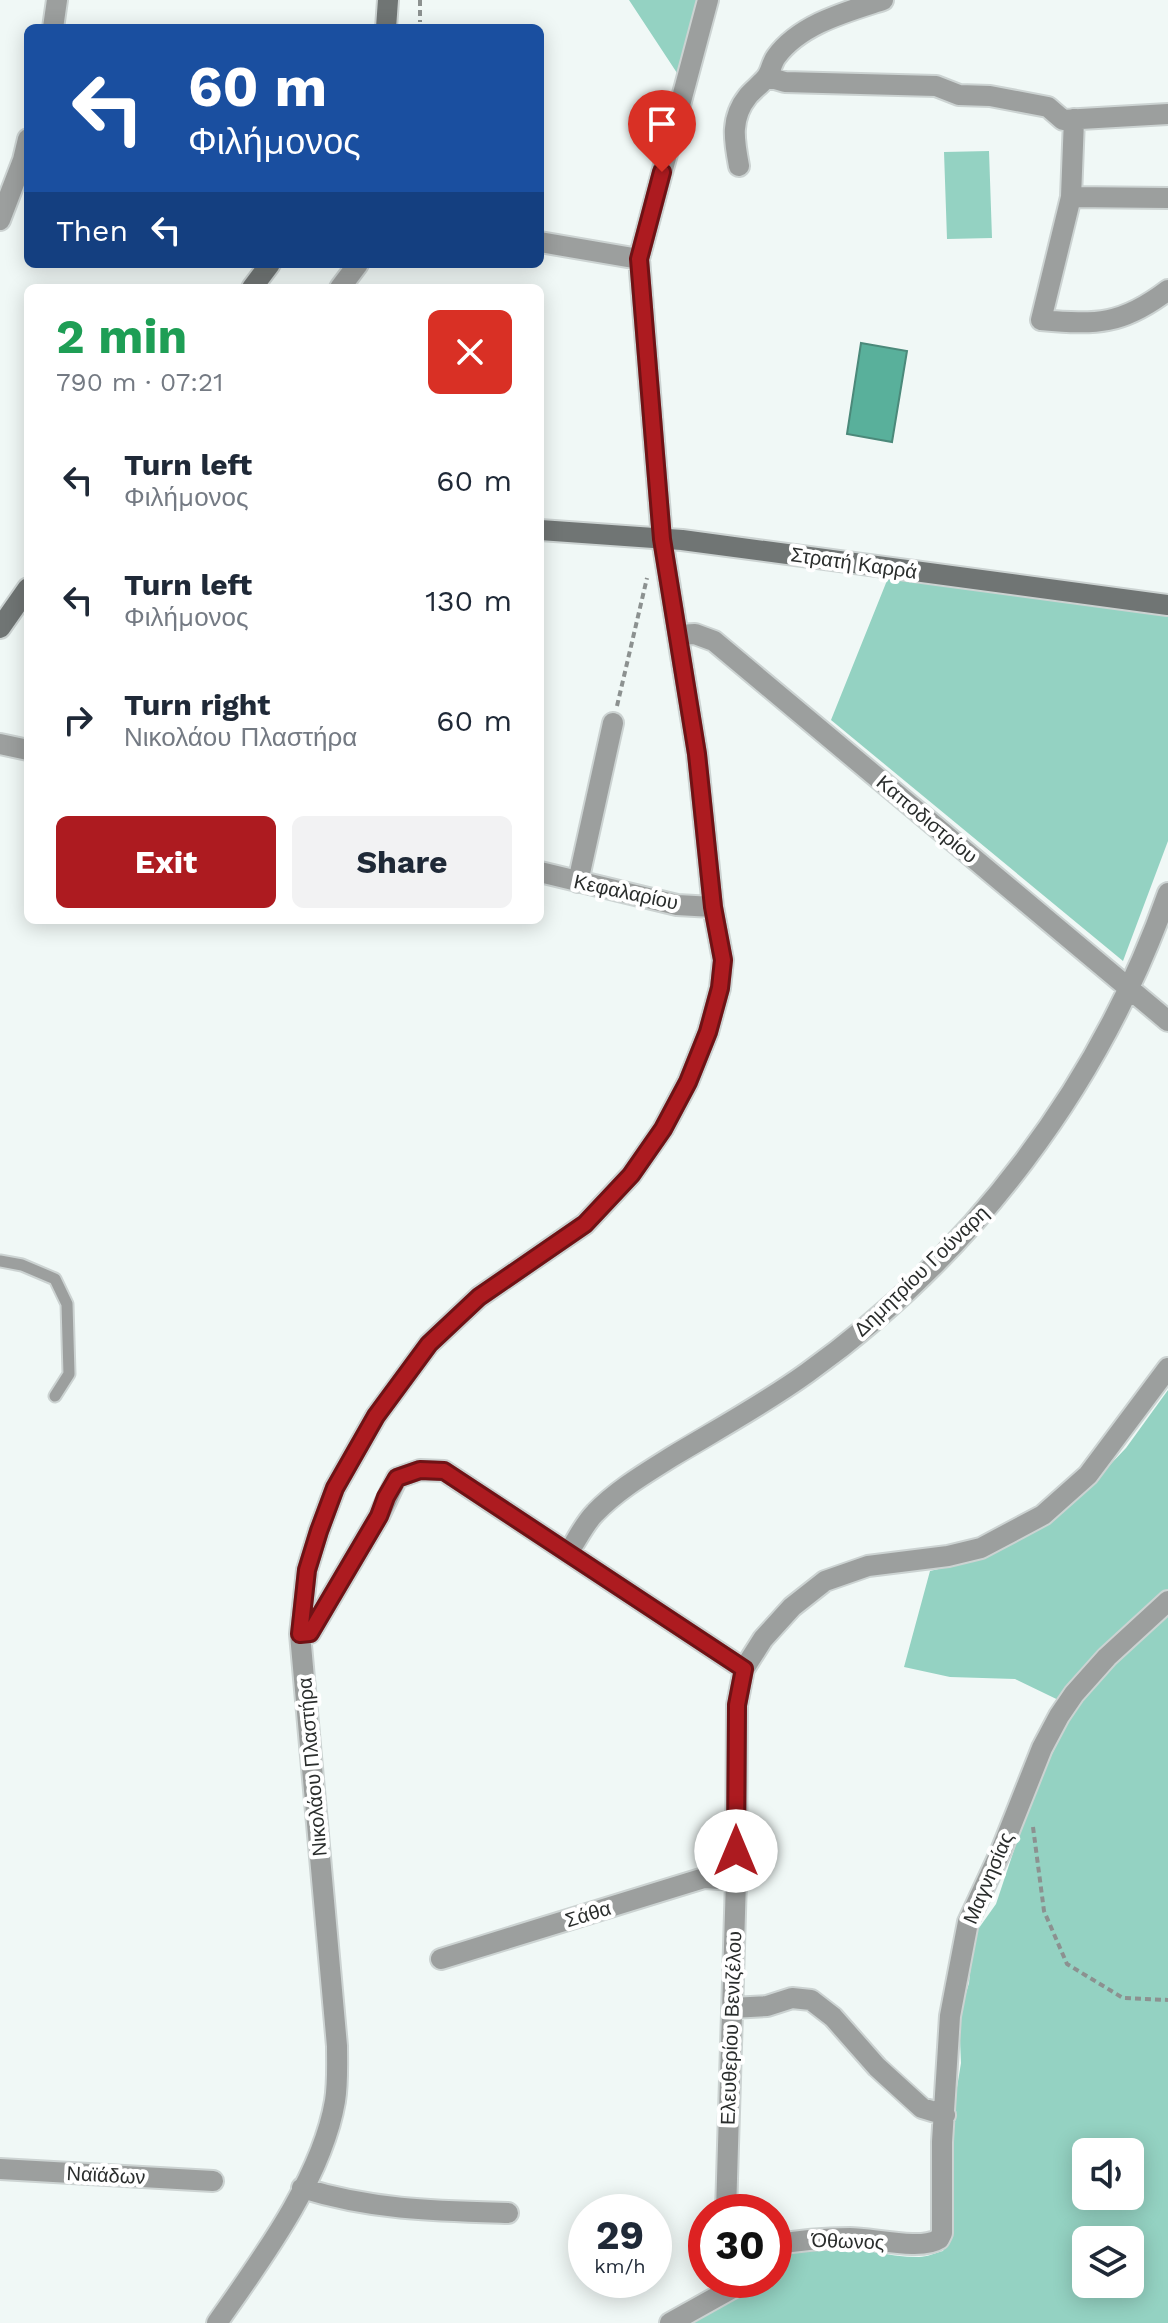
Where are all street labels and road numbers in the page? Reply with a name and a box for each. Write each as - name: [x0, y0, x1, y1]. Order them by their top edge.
- street label: Στρατή Καρρά: [789, 542, 919, 584]
- street label: Καποδιστρίου: [872, 770, 982, 868]
- street label: Κεφαλαρίου: [572, 869, 680, 915]
- street label: Δημητρίου Γούναρη: [849, 1201, 993, 1341]
- street label: Νικολάου Πλαστήρα: [292, 1677, 332, 1857]
- street label: Μαγνησίας: [958, 1828, 1018, 1927]
- street label: Σάθα: [562, 1896, 614, 1932]
- street label: Ελευθερίου Βενιζέλου: [716, 1931, 746, 2125]
- street label: Ναϊάδων: [66, 2161, 146, 2189]
- street label: Όθωνος: [810, 2228, 885, 2254]

